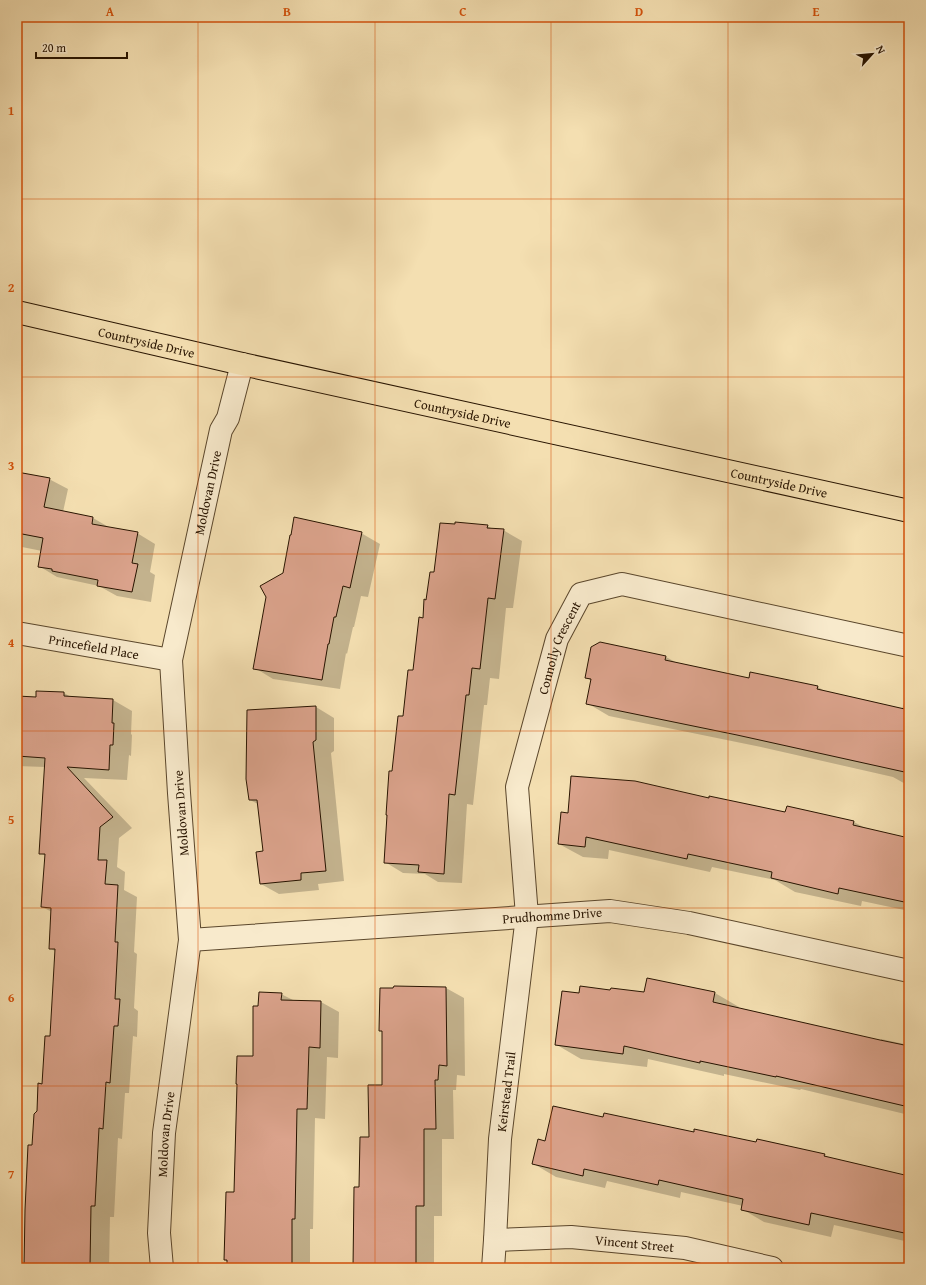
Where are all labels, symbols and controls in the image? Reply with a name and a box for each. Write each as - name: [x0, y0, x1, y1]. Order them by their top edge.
- text: A: [106, 2, 115, 21]
- text: B: [283, 2, 291, 21]
- text: C: [459, 2, 467, 21]
- text: D: [635, 2, 643, 21]
- text: E: [813, 2, 820, 21]
- scale bar: [36, 34, 127, 60]
- north arrow: [852, 34, 892, 74]
- text: 20 m: [42, 39, 66, 56]
- text: N: [872, 43, 890, 57]
- text: 1: [8, 101, 14, 120]
- text: 2: [8, 278, 15, 297]
- street label: Countryside Drive: [96, 322, 197, 362]
- street label: Countryside Drive: [413, 393, 513, 433]
- street label: Moldovan Drive: [189, 448, 226, 537]
- text: 3: [8, 456, 14, 475]
- street label: Countryside Drive: [729, 463, 829, 502]
- street label: Connolly Crescent: [533, 597, 585, 697]
- street label: Princefield Place: [47, 629, 140, 664]
- text: 4: [8, 633, 15, 652]
- street label: Moldovan Drive: [169, 769, 193, 857]
- text: 5: [8, 810, 15, 829]
- street label: Prudhomme Drive: [502, 902, 603, 928]
- text: 6: [8, 988, 15, 1007]
- street label: Keirstead Trail: [491, 1050, 520, 1133]
- street label: Moldovan Drive: [152, 1090, 179, 1178]
- text: 7: [8, 1165, 15, 1184]
- street label: Vincent Street: [594, 1230, 675, 1256]

